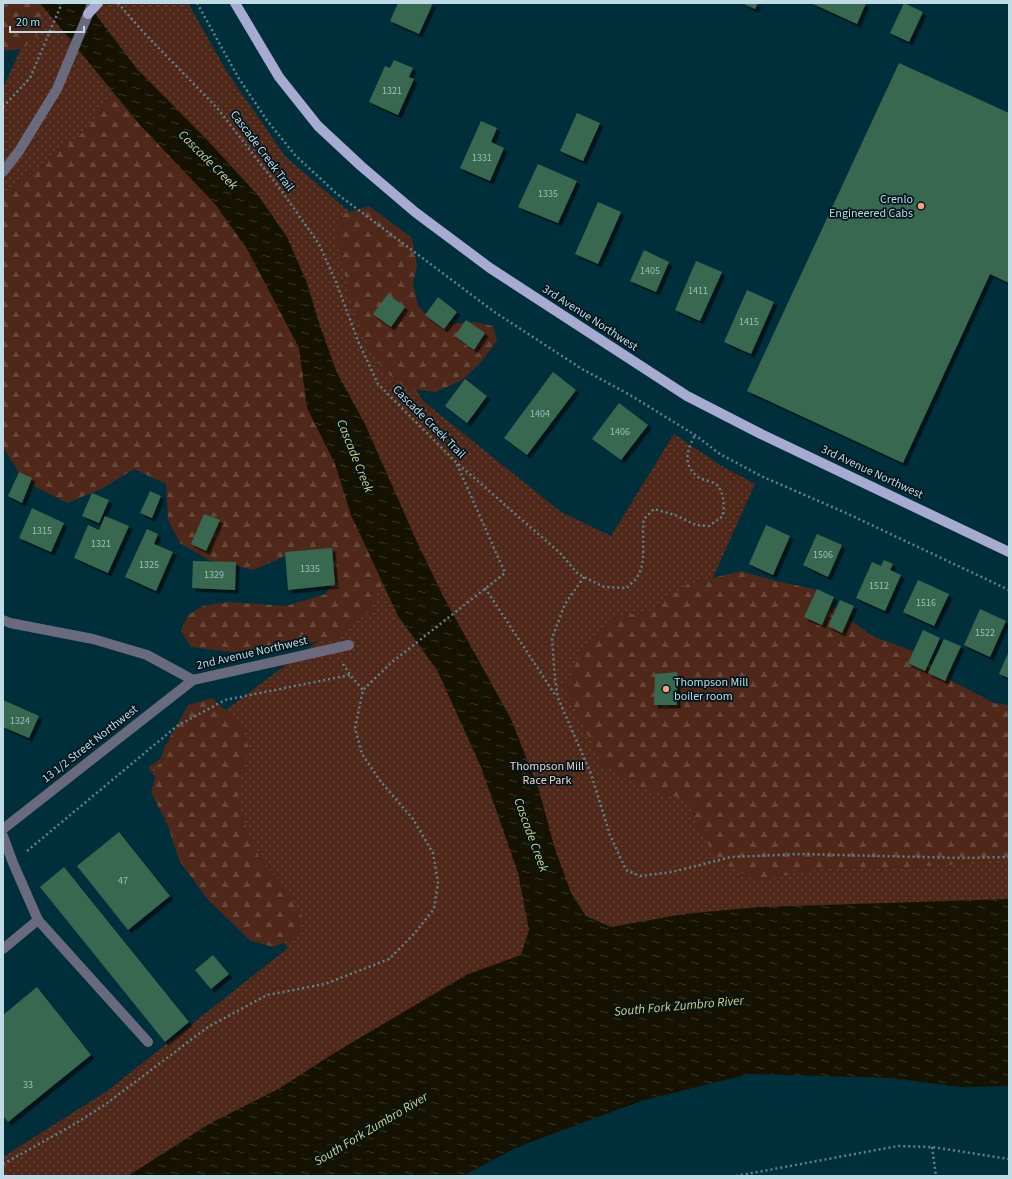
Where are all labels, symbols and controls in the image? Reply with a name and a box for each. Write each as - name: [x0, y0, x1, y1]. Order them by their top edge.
- scale bar: [10, 8, 84, 34]
- text: 20 m: [16, 14, 40, 31]
- house number: 1321: [382, 84, 402, 98]
- street label: Cascade Creek Trail: [226, 107, 298, 195]
- water label: Cascade Creek: [174, 126, 242, 194]
- house number: 1331: [472, 151, 492, 165]
- house number: 1335: [538, 187, 558, 201]
- place label: Crenlo Engineered Cabs: [829, 191, 913, 222]
- marker: Crenlo Engineered Cabs: [916, 201, 926, 211]
- house number: 1405: [640, 264, 660, 278]
- street label: 3rd Avenue Northwest: [539, 281, 641, 355]
- house number: 1411: [688, 284, 708, 298]
- house number: 1415: [739, 315, 759, 329]
- street label: Cascade Creek Trail: [389, 382, 469, 462]
- house number: 1404: [530, 407, 550, 421]
- water label: Cascade Creek: [332, 417, 378, 496]
- house number: 1406: [610, 425, 630, 439]
- street label: 3rd Avenue Northwest: [818, 441, 926, 503]
- house number: 1315: [32, 524, 52, 538]
- house number: 1321: [91, 537, 111, 551]
- house number: 1506: [813, 548, 833, 562]
- house number: 1325: [139, 558, 159, 572]
- house number: 1335: [300, 562, 320, 576]
- house number: 1329: [204, 568, 224, 582]
- house number: 1512: [869, 579, 889, 593]
- house number: 1516: [916, 596, 936, 610]
- house number: 1522: [975, 626, 995, 640]
- street label: 2nd Avenue Northwest: [195, 632, 309, 674]
- place label: Thompson Mill boiler room: [674, 674, 748, 705]
- marker: Thompson Mill boiler room: [661, 684, 671, 694]
- street label: 13 1/2 Street Northwest: [38, 701, 142, 787]
- house number: 1324: [10, 714, 30, 728]
- park label: Thompson Mill Race Park: [510, 758, 584, 789]
- water label: Cascade Creek: [509, 795, 553, 875]
- house number: 47: [118, 874, 128, 888]
- water label: South Fork Zumbro River: [613, 991, 745, 1021]
- house number: 33: [23, 1078, 33, 1092]
- water label: South Fork Zumbro River: [311, 1087, 432, 1170]

